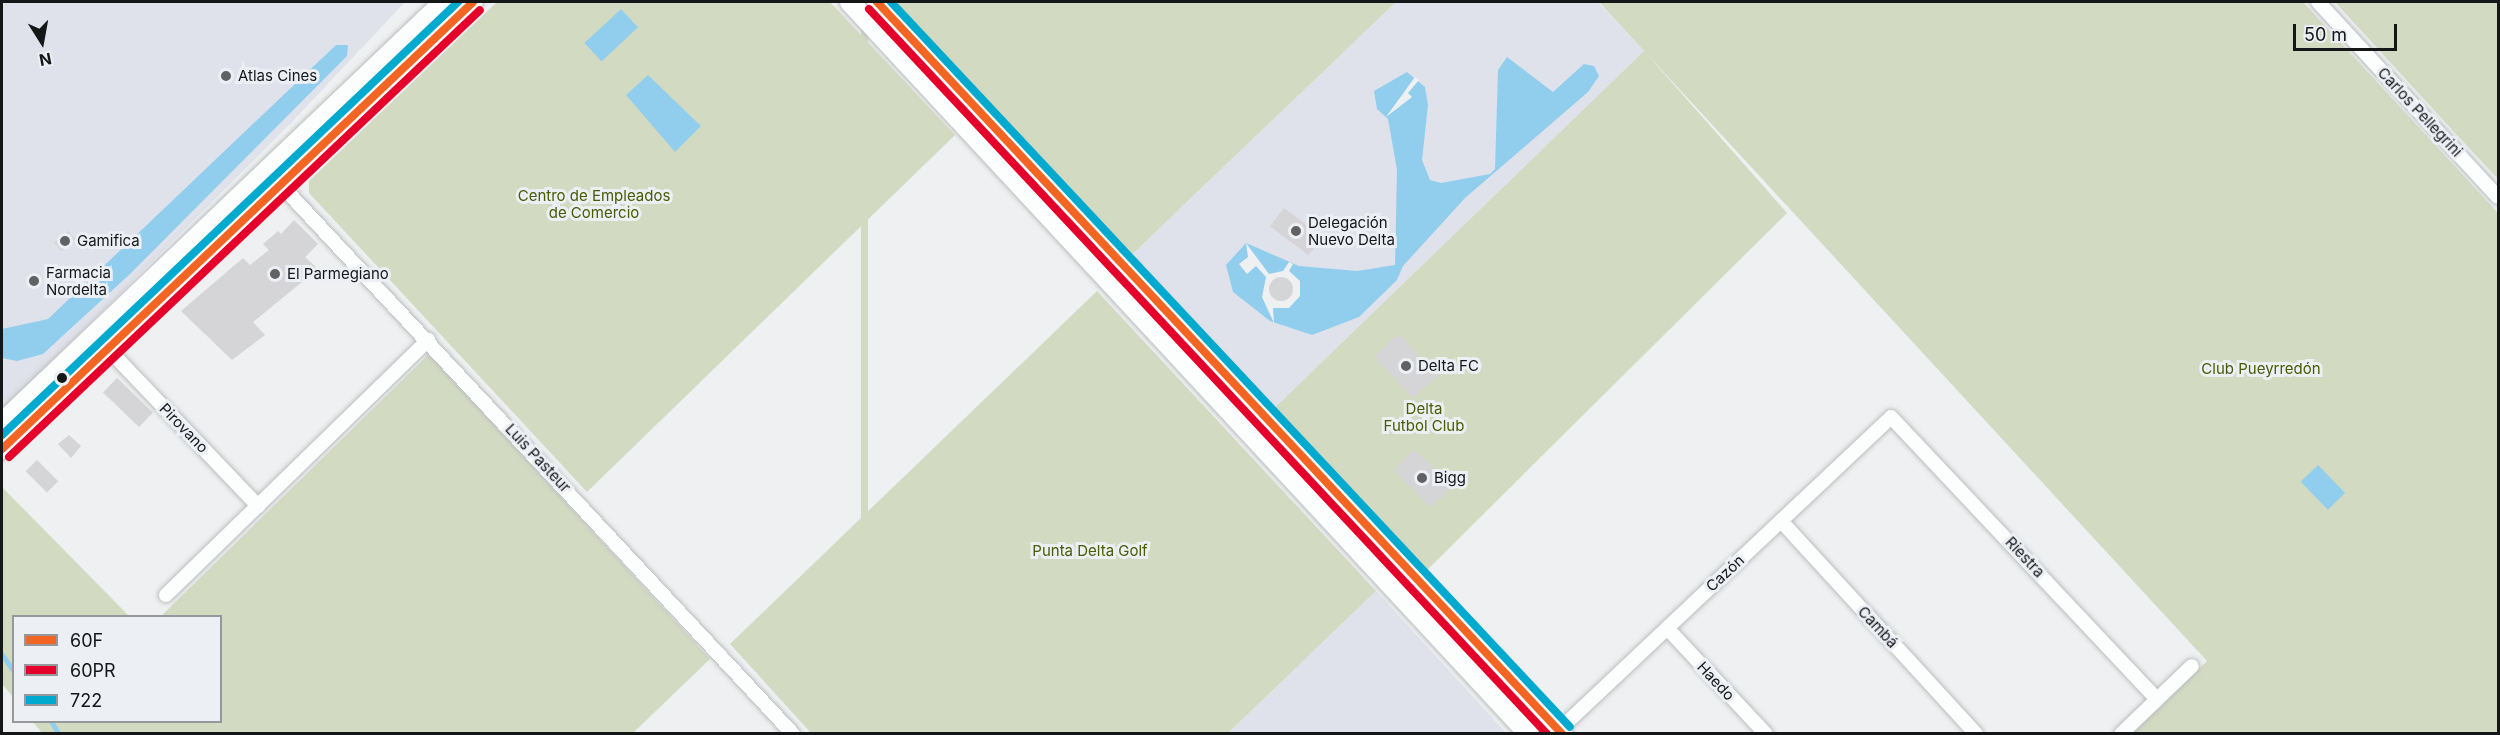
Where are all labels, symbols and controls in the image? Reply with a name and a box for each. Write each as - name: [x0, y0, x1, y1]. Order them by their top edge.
- north arrow: [12, 12, 72, 72]
- scale bar: [2296, 12, 2400, 50]
- text: 50 m: [2304, 24, 2347, 45]
- text: N: [38, 49, 53, 71]
- street label: Carlos Pellegrini: [2374, 64, 2466, 160]
- place label: Atlas Cines: [238, 67, 317, 85]
- marker: Atlas Cines: [219, 69, 233, 83]
- park label: Centro de Empleados de Comercio: [518, 186, 670, 221]
- place label: Delegación Nuevo Delta: [1308, 213, 1395, 248]
- marker: Delegación Nuevo Delta: [1289, 224, 1303, 238]
- place label: Gamifica: [77, 232, 140, 250]
- marker: Gamifica: [58, 234, 72, 248]
- place label: Farmacia Nordelta: [46, 263, 111, 298]
- place label: El Parmegiano: [287, 265, 389, 283]
- marker: El Parmegiano: [268, 267, 282, 281]
- marker: Farmacia Nordelta: [27, 274, 41, 288]
- place label: Delta FC: [1418, 357, 1479, 375]
- marker: Delta FC: [1399, 359, 1413, 373]
- park label: Club Pueyrredón: [2201, 360, 2321, 378]
- unlabelled marker: [56, 372, 68, 384]
- street label: Pirovano: [156, 399, 212, 457]
- park label: Delta Futbol Club: [1384, 399, 1464, 434]
- street label: Luis Pasteur: [502, 420, 574, 496]
- place label: Bigg: [1434, 469, 1466, 487]
- marker: Bigg: [1415, 471, 1429, 485]
- street label: Riestra: [2002, 533, 2048, 581]
- park label: Punta Delta Golf: [1032, 542, 1148, 560]
- street label: Cazón: [1702, 551, 1748, 595]
- street label: Cambá: [1854, 602, 1902, 652]
- legend: [12, 615, 222, 723]
- text: 60F: [70, 630, 103, 651]
- street label: Haedo: [1694, 658, 1738, 704]
- text: 60PR: [70, 660, 116, 681]
- text: 722: [70, 690, 102, 711]

